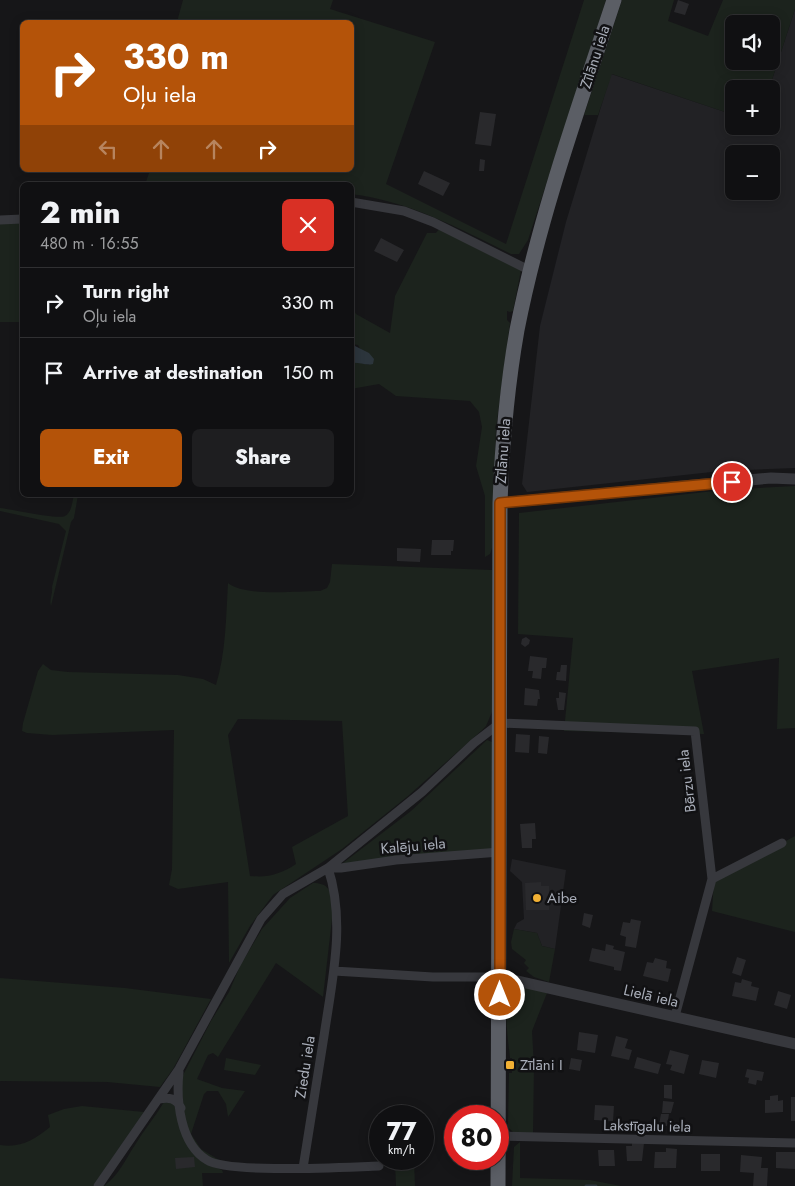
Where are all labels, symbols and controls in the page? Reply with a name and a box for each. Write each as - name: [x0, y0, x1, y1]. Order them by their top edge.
- map controls: [725, 15, 780, 200]
- button: sound: [725, 15, 780, 70]
- street label: Zīlānu iela: [574, 23, 616, 91]
- text: 330 m: [123, 32, 229, 82]
- icon: right: [40, 40, 105, 105]
- text: Oļu iela: [123, 78, 196, 110]
- button: +: [725, 80, 780, 135]
- icon: left: [94, 135, 122, 163]
- icon: ahead: [147, 135, 175, 163]
- icon: ahead: [200, 135, 228, 163]
- icon: right: [253, 135, 281, 163]
- button: −: [725, 145, 780, 200]
- text: 2 min: [40, 191, 121, 234]
- button: close: [282, 199, 334, 251]
- text: 480 m · 16:55: [40, 232, 139, 255]
- text: Turn right: [83, 278, 169, 305]
- icon: right: [40, 289, 68, 317]
- text: 330 m: [281, 289, 334, 316]
- text: Oļu iela: [83, 305, 136, 328]
- icon: arrive: [40, 359, 68, 387]
- text: Arrive at destination: [83, 359, 263, 386]
- text: 150 m: [283, 359, 334, 386]
- street label: Zīlānu iela: [490, 418, 516, 484]
- button: Exit: [40, 429, 182, 487]
- button: Share: [192, 429, 334, 487]
- pin: [711, 461, 753, 503]
- icon: arrive: [718, 468, 746, 496]
- street label: Bērzu iela: [672, 748, 702, 814]
- street label: Kalēju iela: [380, 832, 446, 860]
- place label: Aibe: [547, 887, 577, 909]
- marker: Aibe: [531, 892, 543, 904]
- position arrow: [473, 968, 525, 1020]
- street label: Lielā iela: [621, 979, 681, 1013]
- street label: Ziedu iela: [289, 1034, 321, 1100]
- place label: Zīlāni I: [520, 1054, 563, 1076]
- marker: Zīlāni I: [504, 1059, 516, 1071]
- speed limit sign: 80: [444, 1105, 509, 1170]
- text: 77: [386, 1113, 417, 1149]
- street label: Lakstīgalu iela: [603, 1114, 691, 1138]
- text: km/h: [388, 1141, 415, 1159]

